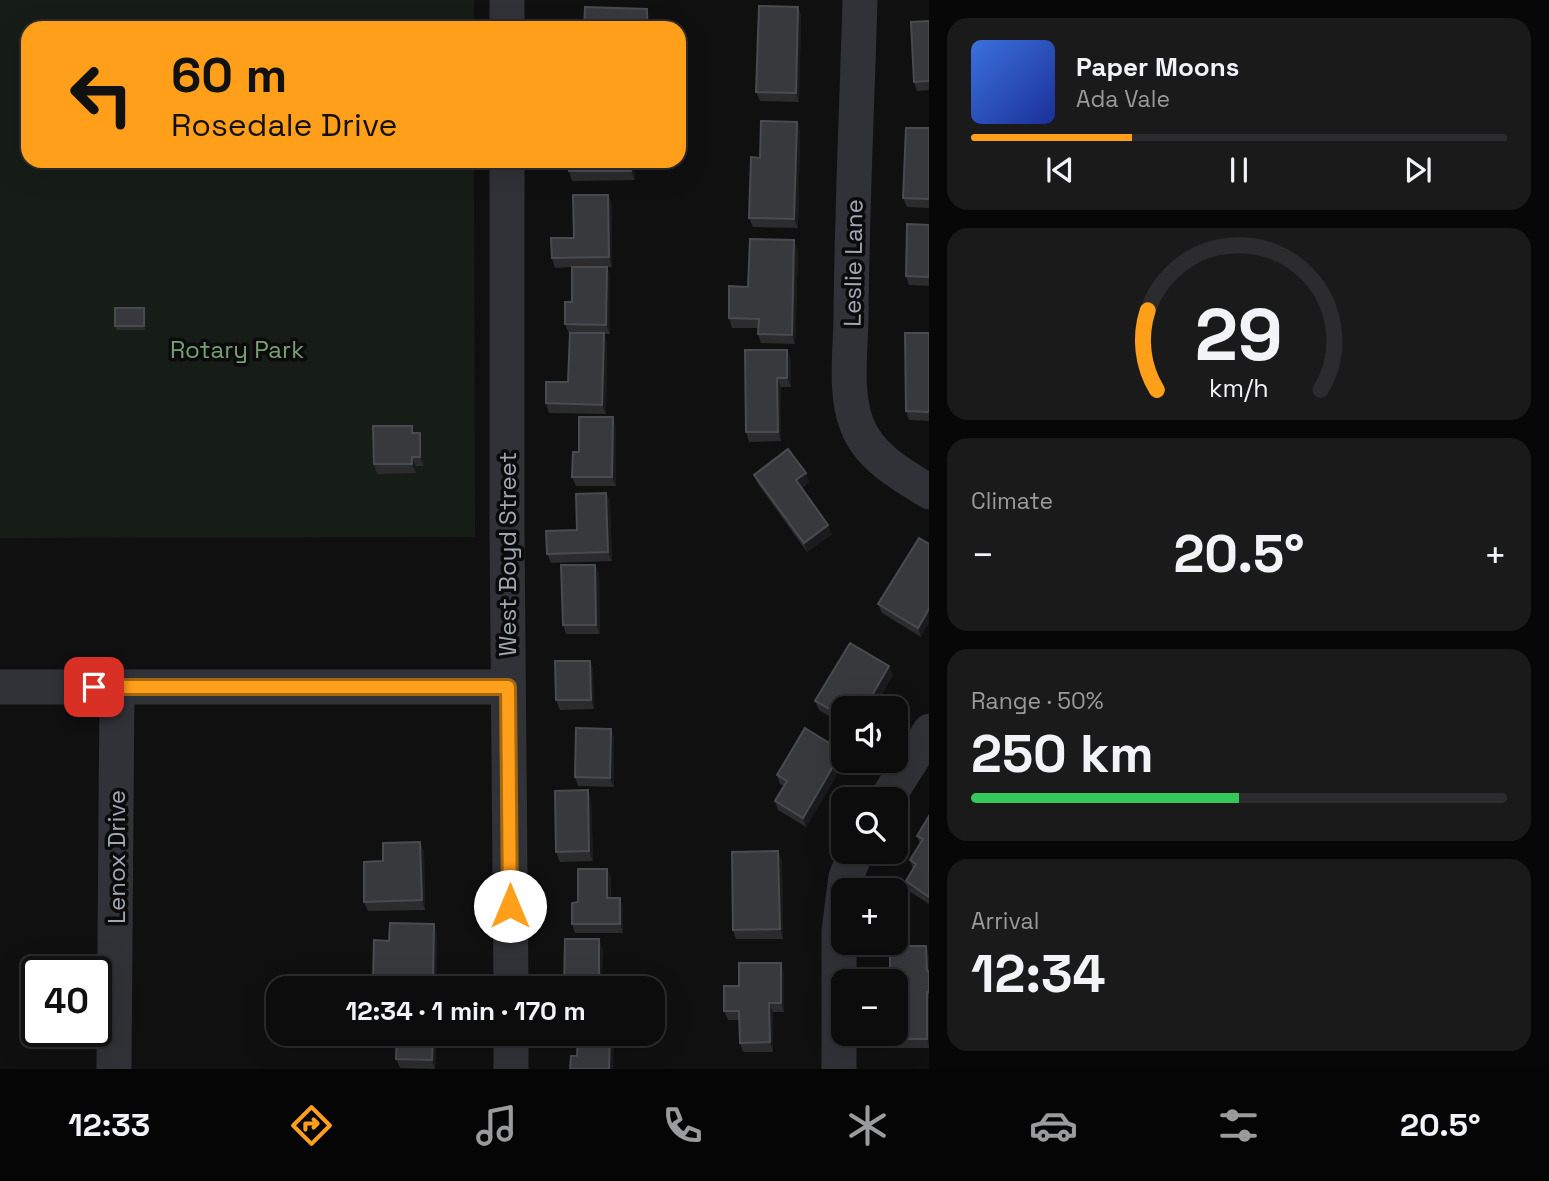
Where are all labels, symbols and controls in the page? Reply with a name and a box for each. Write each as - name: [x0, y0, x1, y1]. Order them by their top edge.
- text: 60 m: [171, 44, 287, 106]
- icon: left: [56, 49, 147, 140]
- text: Paper Moons: [1076, 50, 1239, 84]
- text: Ada Vale: [1076, 84, 1170, 114]
- text: Rosedale Drive: [171, 105, 397, 145]
- icon: previous: [1041, 151, 1079, 189]
- icon: pause: [1220, 151, 1258, 189]
- icon: next: [1399, 151, 1437, 189]
- street label: Leslie Lane: [836, 199, 870, 327]
- text: 29: [1195, 289, 1283, 382]
- park label: Rotary Park: [170, 334, 304, 365]
- text: km/h: [1209, 372, 1269, 404]
- street label: West Boyd Street: [492, 452, 523, 656]
- text: Climate: [971, 486, 1053, 516]
- text: 20.5°: [1173, 521, 1305, 587]
- text: −: [971, 531, 995, 579]
- text: +: [1483, 531, 1507, 579]
- pin: [64, 657, 124, 717]
- icon: arrive: [75, 668, 113, 706]
- text: Range · 50%: [971, 686, 1104, 716]
- map controls: [831, 696, 908, 1046]
- button: sound: [831, 696, 908, 773]
- text: 250 km: [971, 721, 1154, 787]
- button: search: [831, 787, 908, 864]
- street label: Lenox Drive: [101, 790, 132, 924]
- position arrow: [473, 869, 547, 943]
- button: +: [831, 878, 908, 955]
- text: Arrival: [971, 906, 1039, 936]
- text: 12:34: [971, 941, 1106, 1007]
- speed limit sign: 40: [21, 956, 112, 1047]
- button: −: [831, 969, 908, 1046]
- text: 12:34 · 1 min · 170 m: [345, 994, 586, 1028]
- icon: directions: [287, 1101, 336, 1150]
- icon: music: [472, 1101, 521, 1150]
- icon: phone: [658, 1101, 707, 1150]
- icon: climate: [843, 1101, 892, 1150]
- icon: car: [1029, 1101, 1078, 1150]
- icon: filters: [1214, 1101, 1263, 1150]
- text: 12:33: [68, 1105, 150, 1145]
- text: 20.5°: [1400, 1105, 1481, 1145]

